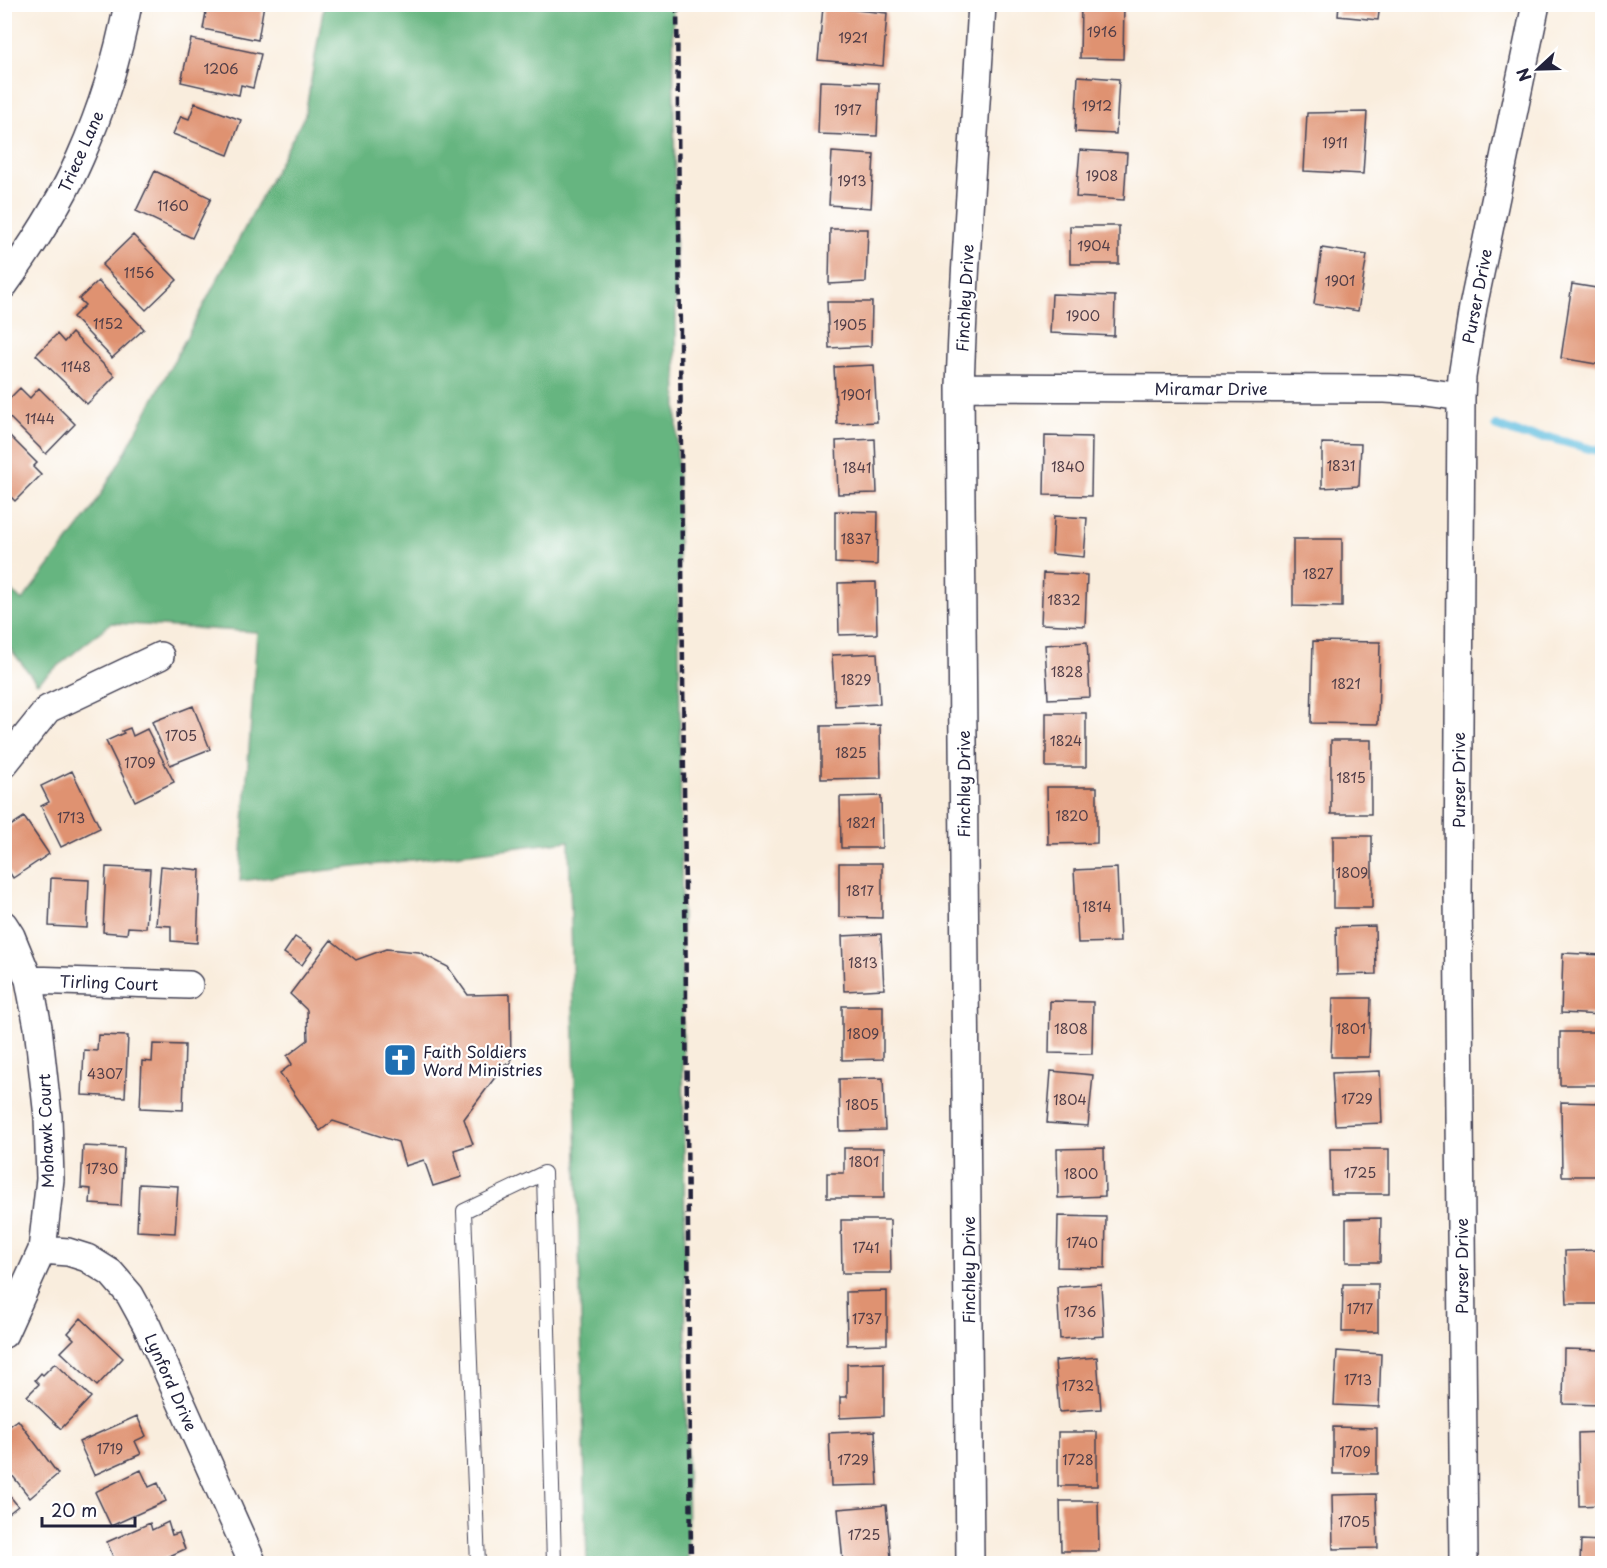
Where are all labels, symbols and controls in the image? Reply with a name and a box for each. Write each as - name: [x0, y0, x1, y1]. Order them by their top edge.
- house number: 1916: [1087, 21, 1117, 42]
- house number: 1921: [838, 27, 868, 48]
- north arrow: [1508, 39, 1568, 99]
- house number: 1206: [204, 58, 238, 79]
- text: N: [1510, 65, 1537, 85]
- house number: 1912: [1082, 95, 1112, 116]
- house number: 1917: [834, 99, 862, 120]
- street label: Triece Lane: [51, 106, 109, 196]
- house number: 1911: [1322, 132, 1348, 153]
- house number: 1908: [1086, 165, 1118, 186]
- house number: 1913: [837, 170, 867, 191]
- house number: 1160: [157, 195, 189, 216]
- house number: 1904: [1077, 235, 1111, 256]
- street label: Finchley Drive: [949, 244, 979, 352]
- street label: Purser Drive: [1455, 247, 1497, 345]
- house number: 1156: [124, 262, 154, 283]
- house number: 1901: [1325, 270, 1355, 291]
- house number: 1900: [1066, 305, 1100, 326]
- house number: 1152: [93, 313, 123, 334]
- house number: 1905: [833, 314, 867, 335]
- house number: 1148: [61, 356, 91, 377]
- street label: Miramar Drive: [1155, 376, 1267, 400]
- house number: 1901: [841, 384, 871, 405]
- house number: 1144: [25, 408, 55, 429]
- house number: 1831: [1327, 455, 1355, 476]
- house number: 1840: [1051, 456, 1085, 477]
- house number: 1841: [843, 457, 871, 478]
- house number: 1837: [841, 528, 872, 549]
- house number: 1827: [1303, 563, 1334, 584]
- house number: 1832: [1047, 589, 1081, 610]
- house number: 1828: [1051, 661, 1083, 682]
- house number: 1829: [841, 669, 871, 690]
- house number: 1821: [1331, 673, 1361, 694]
- house number: 1705: [165, 725, 197, 746]
- street label: Finchley Drive: [951, 730, 975, 838]
- house number: 1824: [1050, 730, 1082, 751]
- street label: Purser Drive: [1446, 732, 1470, 828]
- house number: 1825: [835, 742, 867, 763]
- house number: 1709: [124, 752, 156, 773]
- house number: 1815: [1336, 767, 1366, 788]
- house number: 1820: [1056, 805, 1088, 826]
- house number: 1713: [57, 807, 85, 828]
- house number: 1821: [846, 812, 876, 833]
- house number: 1809: [1336, 862, 1368, 883]
- house number: 1817: [846, 880, 874, 901]
- house number: 1814: [1082, 896, 1112, 917]
- house number: 1813: [848, 952, 878, 973]
- street label: Tirling Court: [59, 968, 159, 996]
- house number: 1808: [1054, 1018, 1088, 1039]
- house number: 1801: [1336, 1018, 1366, 1039]
- house number: 1809: [847, 1023, 879, 1044]
- place label: Faith Soldiers Word Ministries: [423, 1039, 542, 1081]
- church icon: Faith Soldiers Word Ministries: [382, 1042, 418, 1078]
- house number: 4307: [87, 1063, 123, 1084]
- street label: Mohawk Court: [31, 1073, 59, 1189]
- house number: 1729: [1341, 1088, 1373, 1109]
- house number: 1804: [1053, 1089, 1087, 1110]
- house number: 1805: [845, 1094, 879, 1115]
- house number: 1801: [849, 1151, 879, 1172]
- house number: 1730: [86, 1158, 118, 1179]
- house number: 1725: [1344, 1162, 1376, 1183]
- house number: 1800: [1064, 1163, 1098, 1184]
- street label: Finchley Drive: [956, 1216, 980, 1324]
- street label: Purser Drive: [1449, 1218, 1473, 1314]
- house number: 1740: [1066, 1232, 1098, 1253]
- house number: 1741: [852, 1237, 880, 1258]
- house number: 1717: [1347, 1298, 1373, 1319]
- house number: 1736: [1064, 1301, 1097, 1322]
- house number: 1737: [852, 1308, 882, 1329]
- street label: Lynford Drive: [140, 1329, 204, 1435]
- house number: 1713: [1344, 1369, 1372, 1390]
- house number: 1732: [1062, 1375, 1094, 1396]
- house number: 1719: [97, 1438, 123, 1459]
- house number: 1709: [1339, 1441, 1371, 1462]
- house number: 1729: [837, 1449, 869, 1470]
- house number: 1728: [1062, 1449, 1094, 1470]
- scale bar: [42, 1490, 135, 1528]
- text: 20 m: [51, 1496, 97, 1523]
- house number: 1705: [1338, 1511, 1370, 1532]
- house number: 1725: [848, 1524, 880, 1545]

